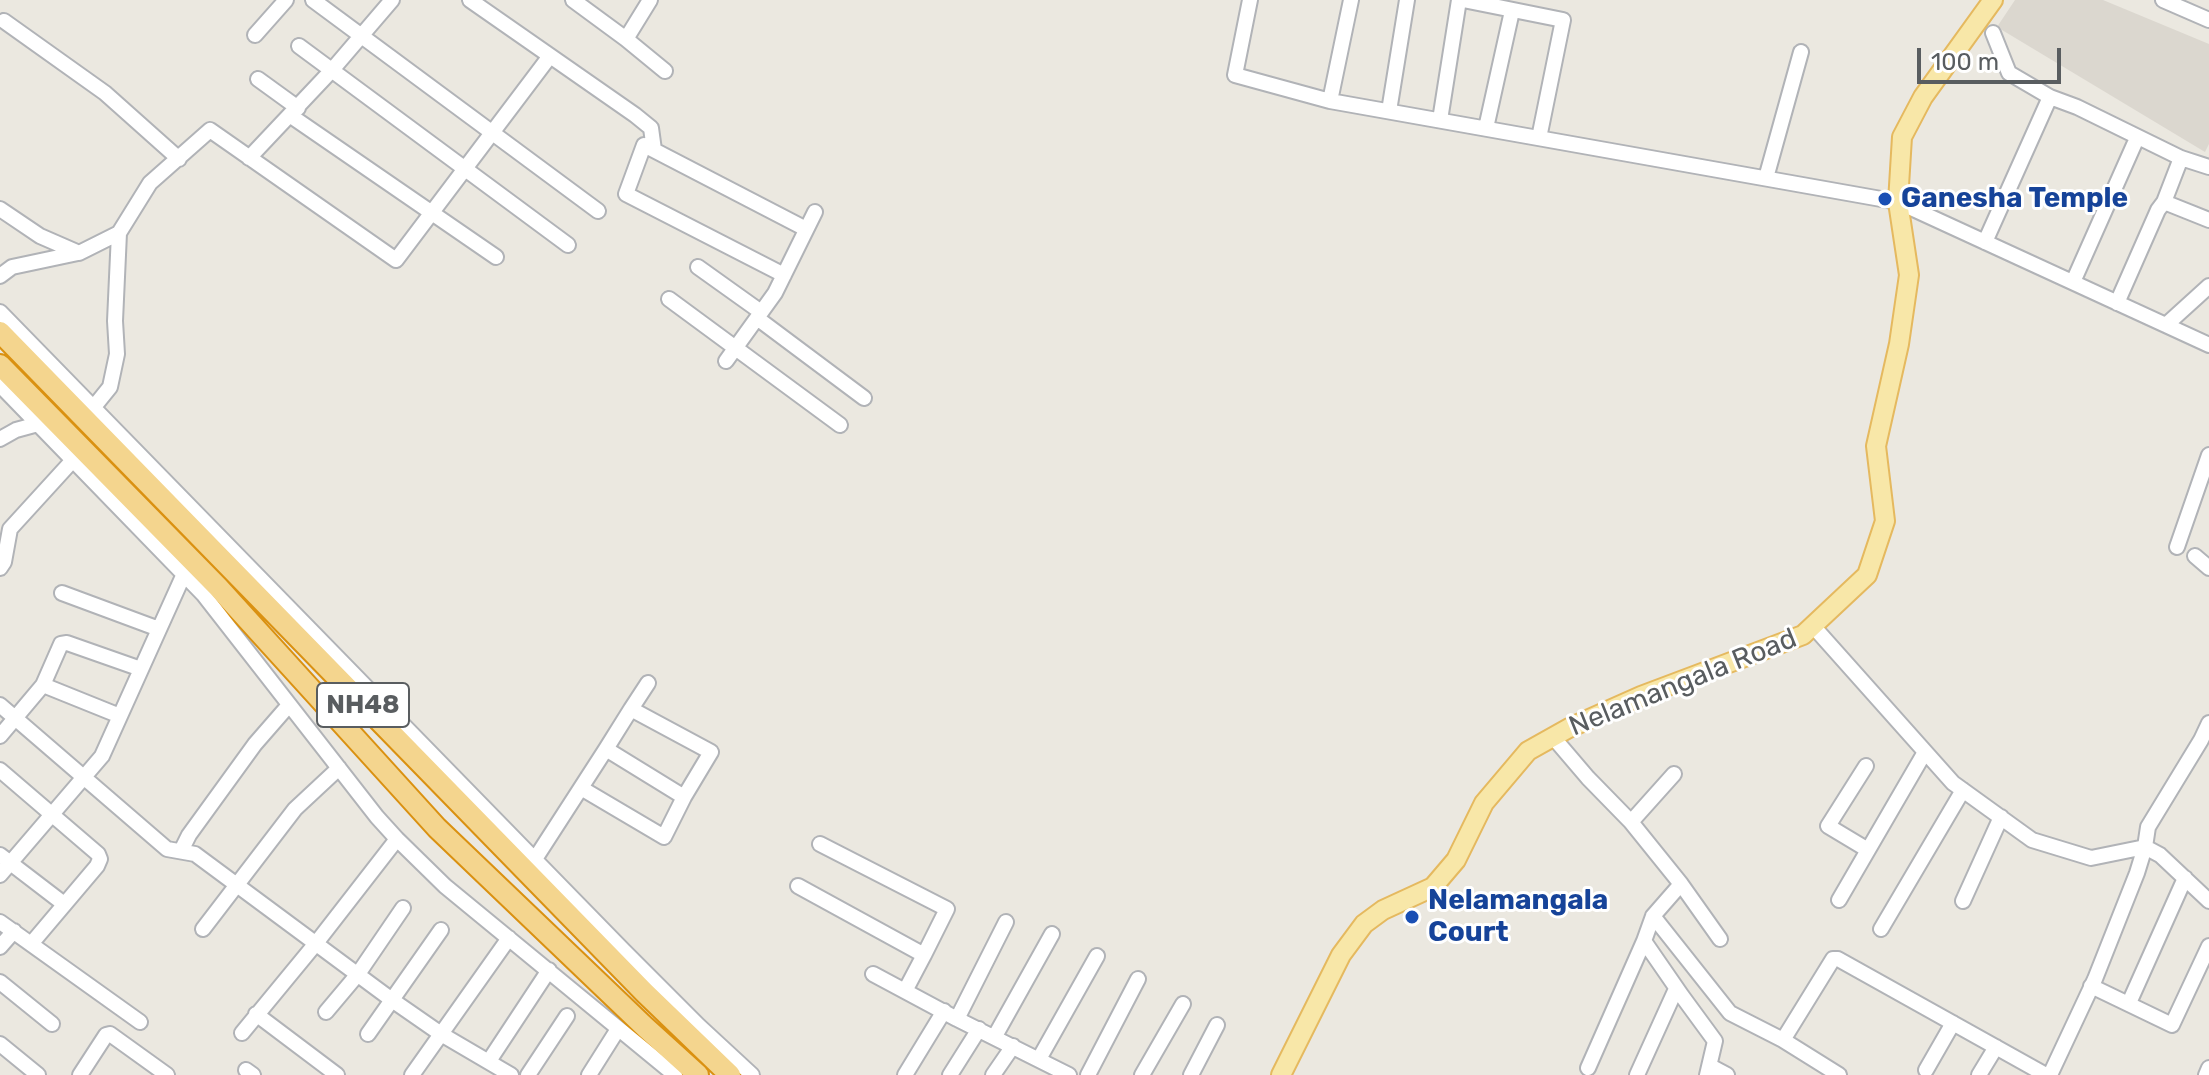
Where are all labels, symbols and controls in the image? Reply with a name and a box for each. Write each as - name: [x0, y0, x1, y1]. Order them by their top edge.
- scale bar: [1921, 32, 2065, 82]
- text: 100 m: [1931, 48, 1999, 76]
- place label: Ganesha Temple: [1901, 182, 2128, 216]
- marker: Ganesha Temple: [1876, 190, 1894, 208]
- street label: Nelamangala Road: [1564, 622, 1802, 744]
- road number: NH48: [317, 683, 409, 727]
- place label: Nelamangala Court: [1428, 884, 1608, 950]
- marker: Nelamangala Court: [1403, 908, 1421, 926]

